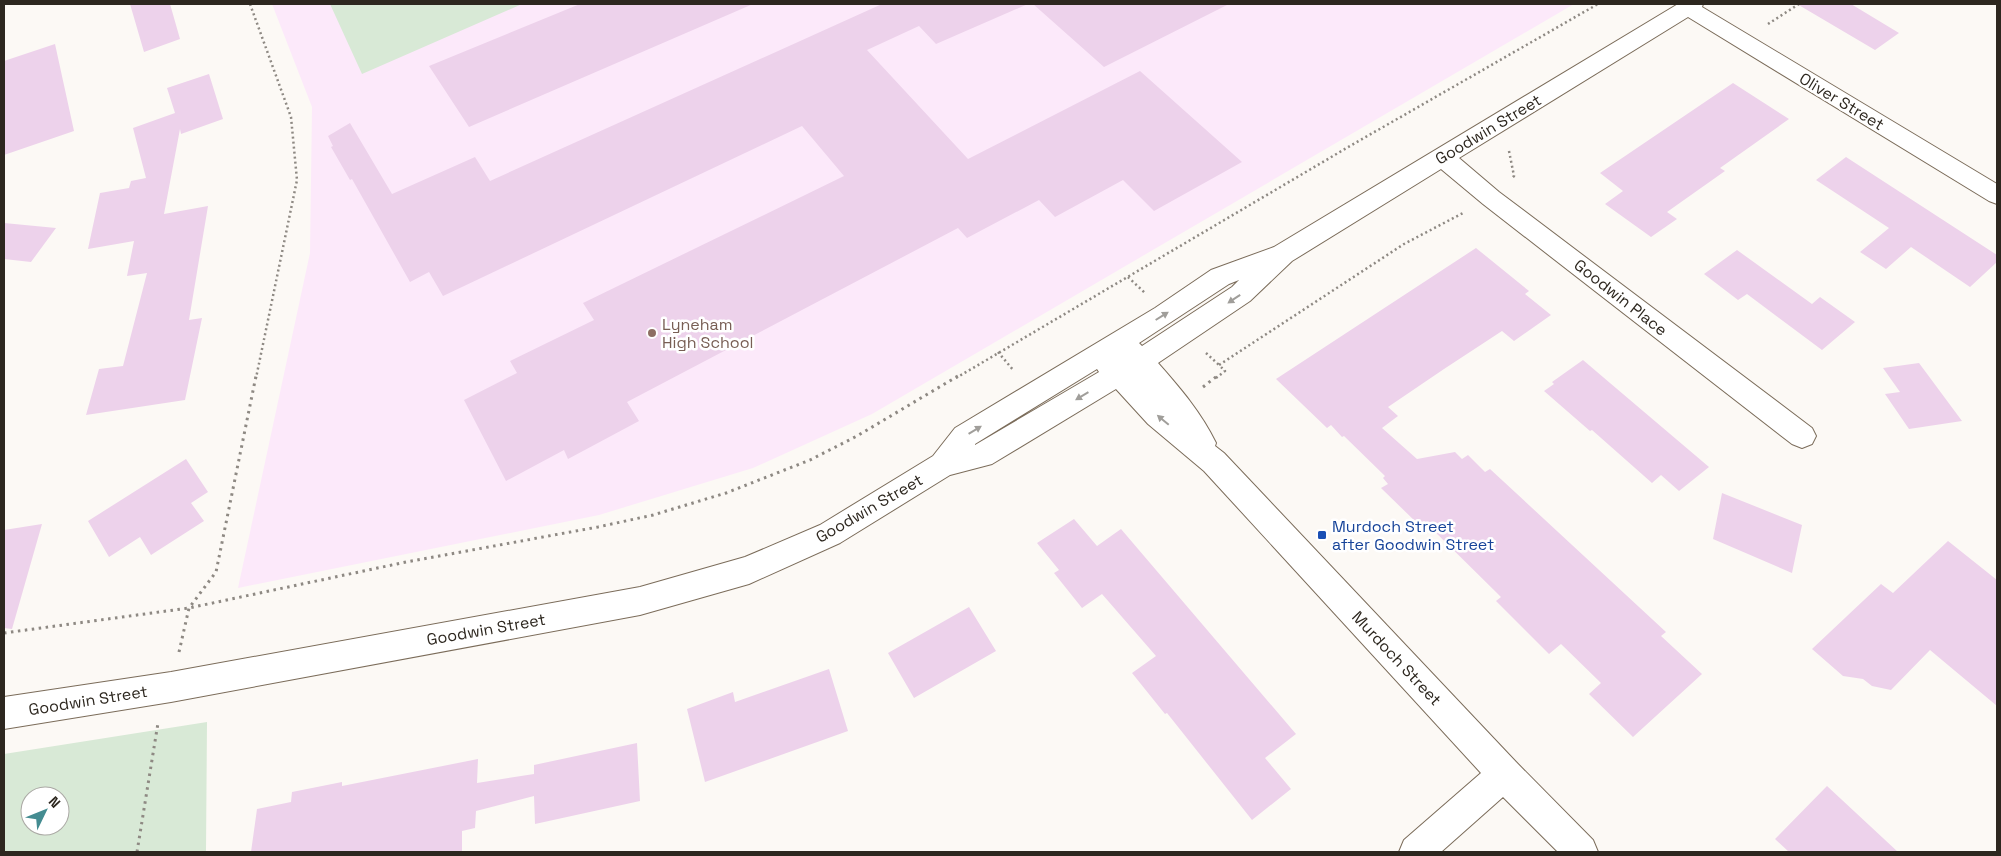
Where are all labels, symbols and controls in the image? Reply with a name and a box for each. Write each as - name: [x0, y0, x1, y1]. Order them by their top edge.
- street label: Oliver Street: [1795, 68, 1888, 135]
- street label: Goodwin Street: [1431, 89, 1545, 169]
- street label: Goodwin Place: [1570, 254, 1672, 340]
- one-way arrow: [1227, 294, 1241, 304]
- one-way arrow: [1155, 311, 1169, 320]
- place label: Lyneham High School: [662, 314, 753, 353]
- marker: Lyneham High School: [646, 327, 658, 339]
- one-way arrow: [1076, 391, 1089, 400]
- one-way arrow: [1156, 414, 1169, 425]
- one-way arrow: [968, 425, 981, 434]
- street label: Goodwin Street: [812, 469, 927, 548]
- place label: Murdoch Street after Goodwin Street: [1332, 516, 1494, 555]
- marker: Murdoch Street after Goodwin Street: [1316, 529, 1328, 541]
- street label: Murdoch Street: [1347, 607, 1446, 710]
- street label: Goodwin Street: [425, 609, 547, 650]
- street label: Goodwin Street: [27, 681, 149, 720]
- north arrow: [20, 786, 70, 836]
- text: N: [45, 793, 64, 812]

